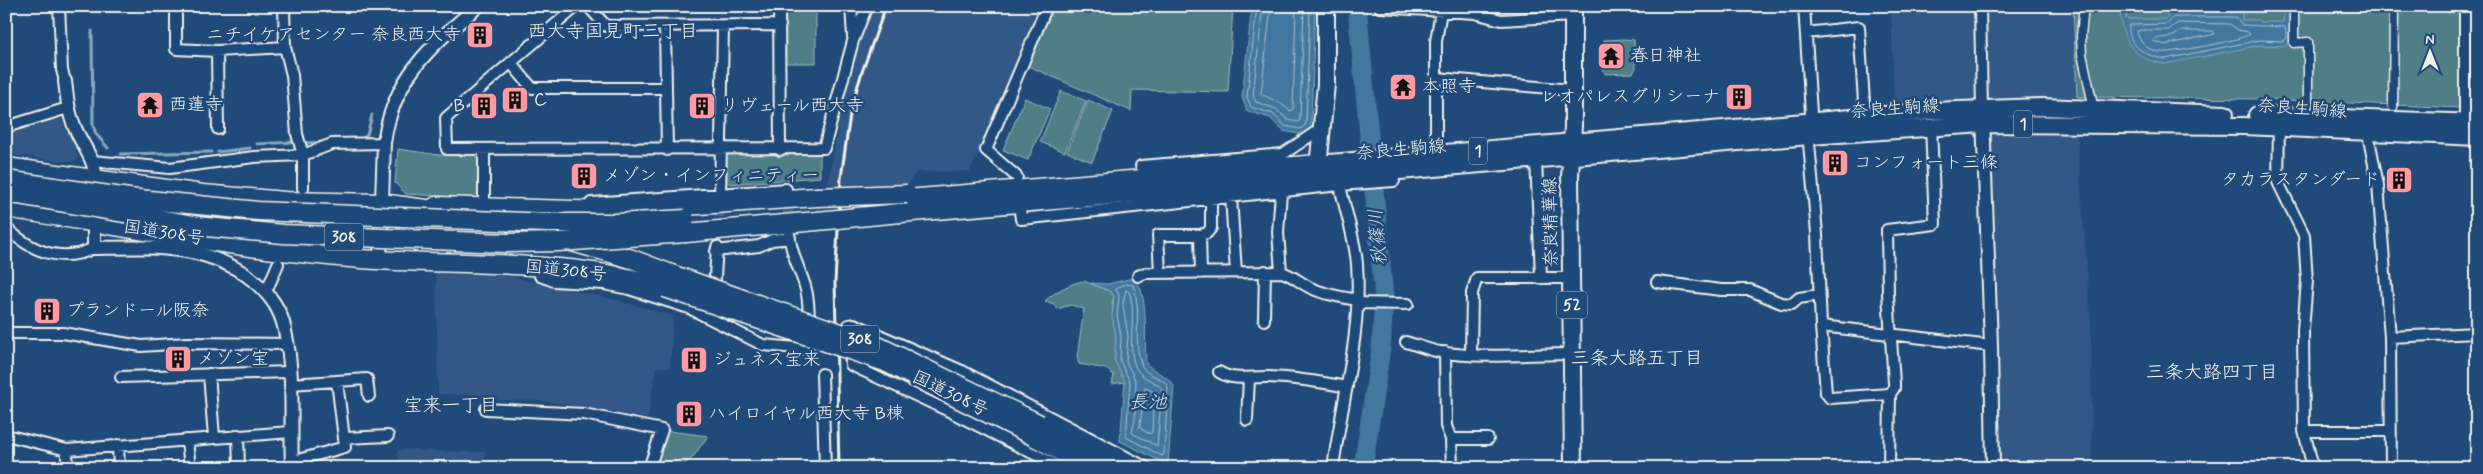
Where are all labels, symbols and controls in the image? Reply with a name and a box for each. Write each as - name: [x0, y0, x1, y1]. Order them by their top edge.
- district label: 西大寺国見町三丁目: [527, 19, 699, 44]
- building icon: ニチイケアセンター 奈良西大寺: [465, 20, 495, 50]
- place label: ニチイケアセンター 奈良西大寺: [206, 23, 461, 47]
- north arrow: [2406, 28, 2456, 78]
- text: N: [2425, 31, 2435, 49]
- temple icon: 春日神社: [1596, 41, 1626, 71]
- place label: 春日神社: [1630, 44, 1702, 68]
- temple icon: 本照寺: [1388, 72, 1418, 102]
- place label: 本照寺: [1422, 75, 1476, 99]
- building icon: レオパレスグリシーナ: [1724, 82, 1754, 112]
- building icon: C: [500, 85, 530, 115]
- place label: レオパレスグリシーナ: [1540, 85, 1720, 109]
- place label: C: [534, 88, 547, 112]
- temple icon: 西蓮寺: [135, 90, 165, 120]
- building icon: B: [469, 91, 499, 121]
- building icon: リヴェール西大寺: [687, 91, 717, 121]
- place label: 西蓮寺: [169, 93, 223, 117]
- place label: B: [454, 94, 465, 118]
- place label: リヴェール西大寺: [721, 94, 864, 118]
- street label: 奈良生駒線: [1849, 94, 1941, 124]
- street label: 奈良生駒線: [2256, 94, 2348, 124]
- road number: 1: [2014, 110, 2032, 138]
- street label: 奈良生駒線: [1355, 134, 1447, 166]
- road number: 1: [1469, 138, 1487, 164]
- building icon: コンフォート三條: [1820, 148, 1850, 178]
- place label: コンフォート三條: [1854, 151, 1998, 175]
- building icon: メゾン・インフィニティー: [569, 161, 599, 191]
- place label: メゾン・インフィニティー: [603, 164, 819, 188]
- building icon: タカラスタンダード: [2384, 165, 2414, 195]
- place label: タカラスタンダード: [2221, 168, 2380, 192]
- street label: 奈良精華線: [1538, 177, 1564, 267]
- water label: 秋篠川: [1363, 208, 1393, 266]
- street label: 国道308号: [122, 215, 206, 251]
- road number: 308: [325, 223, 363, 250]
- street label: 国道308号: [524, 255, 608, 287]
- road number: 52: [1557, 292, 1587, 318]
- building icon: プランドール阪奈: [32, 296, 62, 326]
- place label: プランドール阪奈: [66, 299, 209, 323]
- road number: 308: [841, 326, 879, 352]
- building icon: メゾン宝: [163, 344, 193, 374]
- building icon: ジュネス宝来: [679, 345, 709, 375]
- district label: 三条大路五丁目: [1570, 346, 1704, 371]
- place label: メゾン宝: [197, 347, 269, 371]
- place label: ジュネス宝来: [713, 348, 821, 372]
- district label: 三条大路四丁目: [2145, 360, 2279, 385]
- street label: 国道308号: [908, 365, 992, 423]
- water label: 長池: [1129, 390, 1168, 415]
- district label: 宝来一丁目: [403, 393, 499, 418]
- building icon: ハイロイヤル西大寺 B棟: [674, 399, 704, 429]
- place label: ハイロイヤル西大寺 B棟: [708, 402, 904, 426]

